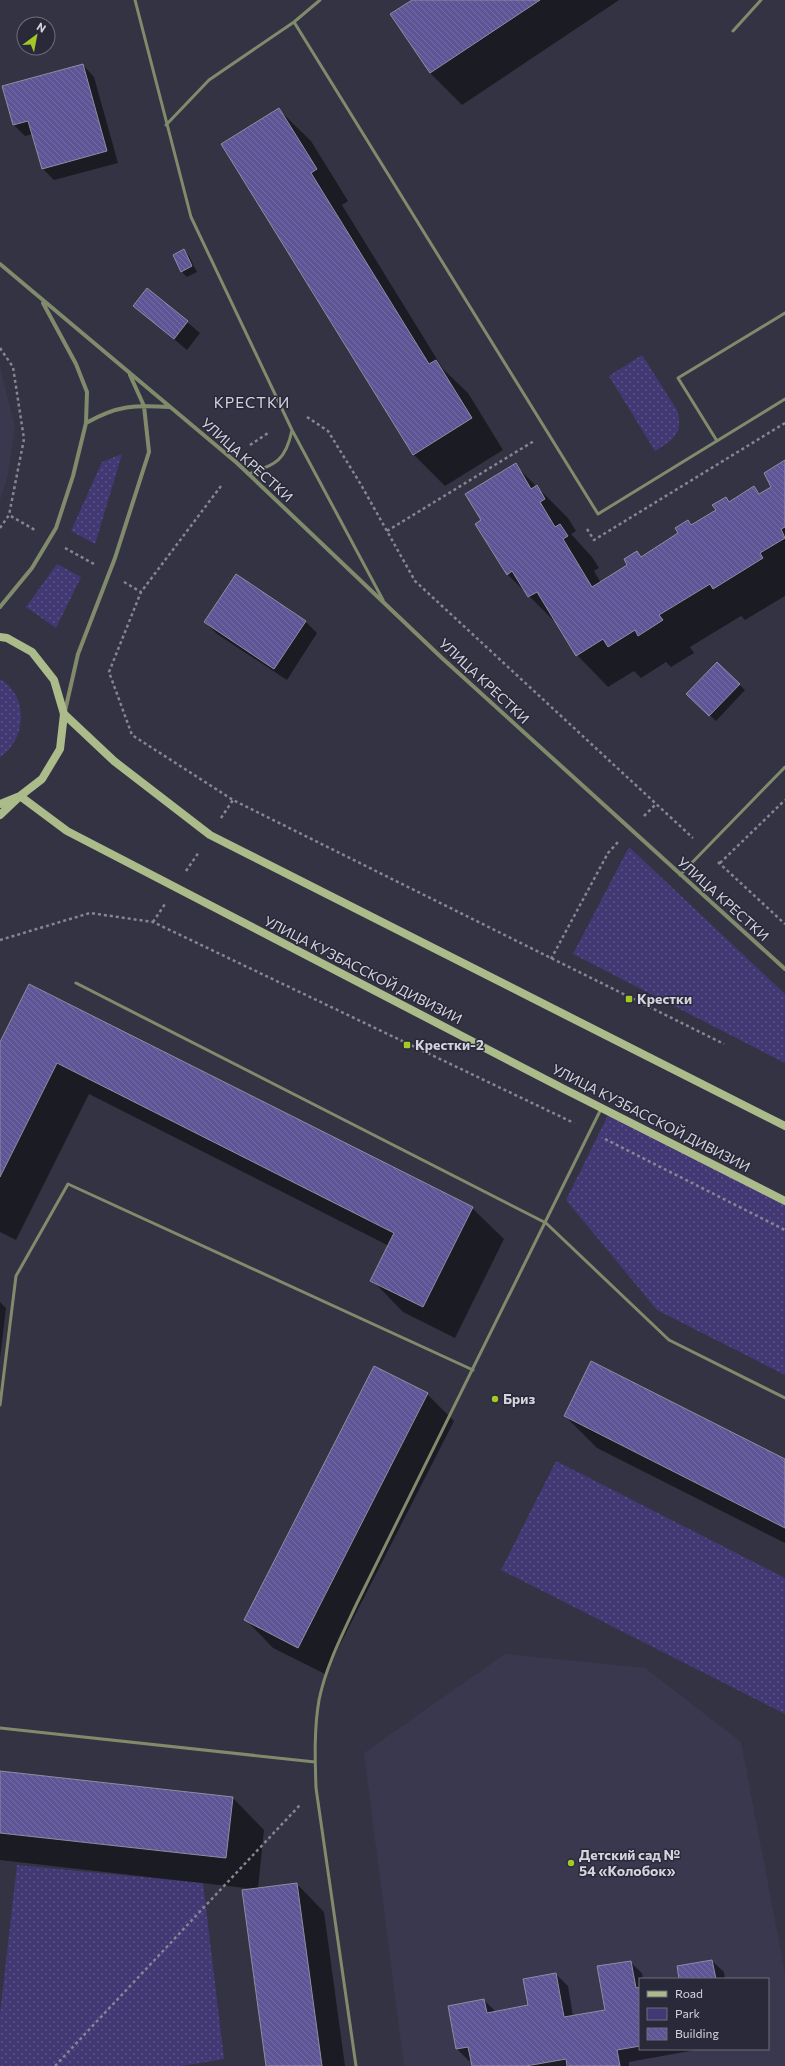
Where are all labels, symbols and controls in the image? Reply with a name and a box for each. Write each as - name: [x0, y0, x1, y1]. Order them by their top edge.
- north arrow: [16, 16, 56, 56]
- text: N: [35, 19, 49, 35]
- district label: КРЕСТКИ: [214, 393, 290, 411]
- street label: УЛИЦА КРЕСТКИ: [198, 414, 297, 505]
- street label: УЛИЦА КРЕСТКИ: [436, 634, 533, 727]
- street label: УЛИЦА КРЕСТКИ: [674, 853, 773, 944]
- street label: УЛИЦА КУЗБАССКОЙ ДИВИЗИИ: [261, 912, 465, 1027]
- place label: Крестки: [637, 990, 692, 1007]
- marker: Крестки: [624, 994, 634, 1004]
- place label: Крестки-2: [415, 1036, 484, 1053]
- marker: Крестки-2: [402, 1040, 412, 1050]
- street label: УЛИЦА КУЗБАССКОЙ ДИВИЗИИ: [549, 1060, 753, 1175]
- place label: Бриз: [503, 1390, 536, 1407]
- marker: Бриз: [490, 1394, 500, 1404]
- place label: Детский сад № 54 «Колобок»: [579, 1846, 680, 1879]
- marker: Детский сад № 54 «Колобок»: [566, 1858, 576, 1868]
- legend: [639, 1978, 769, 2050]
- text: Road: [675, 1986, 703, 2000]
- text: Park: [675, 2006, 701, 2020]
- text: Building: [675, 2026, 719, 2040]

